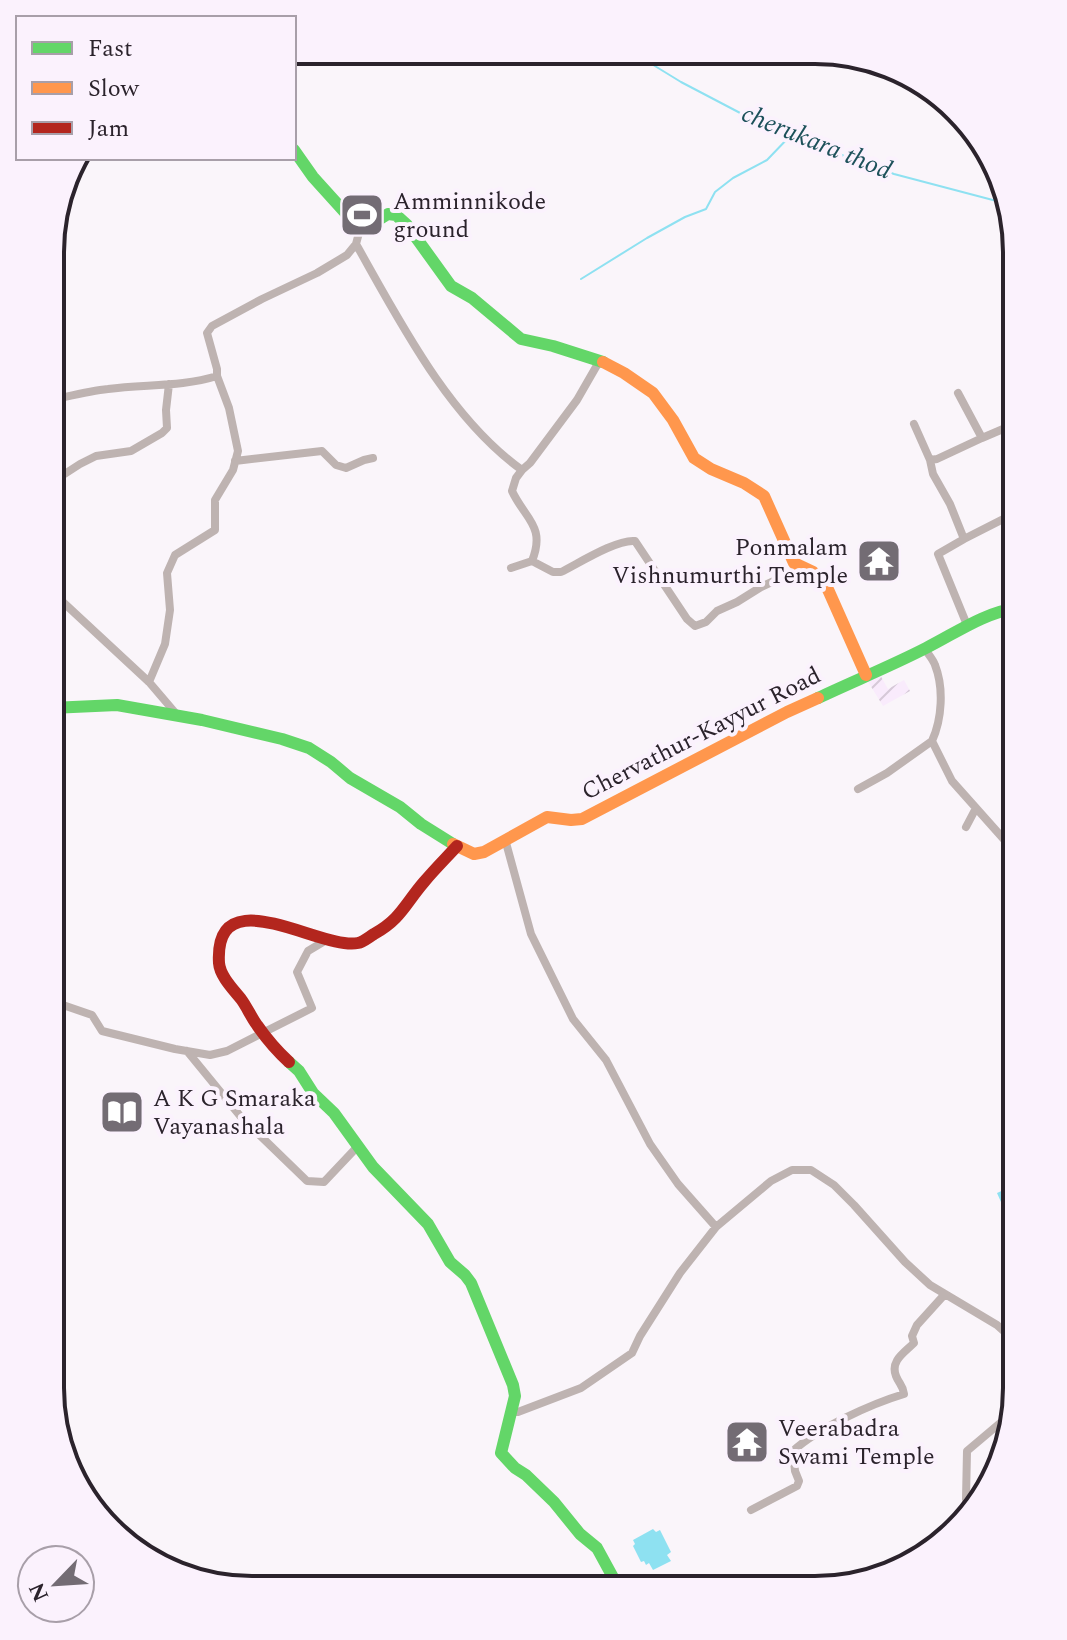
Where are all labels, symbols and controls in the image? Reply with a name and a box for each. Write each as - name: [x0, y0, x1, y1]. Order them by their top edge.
- legend: [16, 16, 296, 160]
- text: Fast: [88, 31, 133, 67]
- text: Slow: [88, 71, 140, 107]
- water label: cherukara thod: [735, 94, 898, 190]
- text: Jam: [88, 111, 129, 147]
- place label: Amminnikode ground: [393, 184, 546, 248]
- sports icon: Amminnikode ground: [338, 191, 386, 239]
- place label: Ponmalam Vishnumurthi Temple: [612, 530, 848, 594]
- temple icon: Ponmalam Vishnumurthi Temple: [855, 537, 903, 585]
- street label: Chervathur-Kayyur Road: [575, 658, 827, 810]
- place label: A K G Smaraka Vayanashala: [153, 1081, 316, 1145]
- library icon: A K G Smaraka Vayanashala: [98, 1088, 146, 1136]
- place label: Veerabadra Swami Temple: [778, 1411, 935, 1475]
- temple icon: Veerabadra Swami Temple: [723, 1418, 771, 1466]
- north arrow: [16, 1544, 96, 1624]
- text: N: [20, 1577, 58, 1607]

